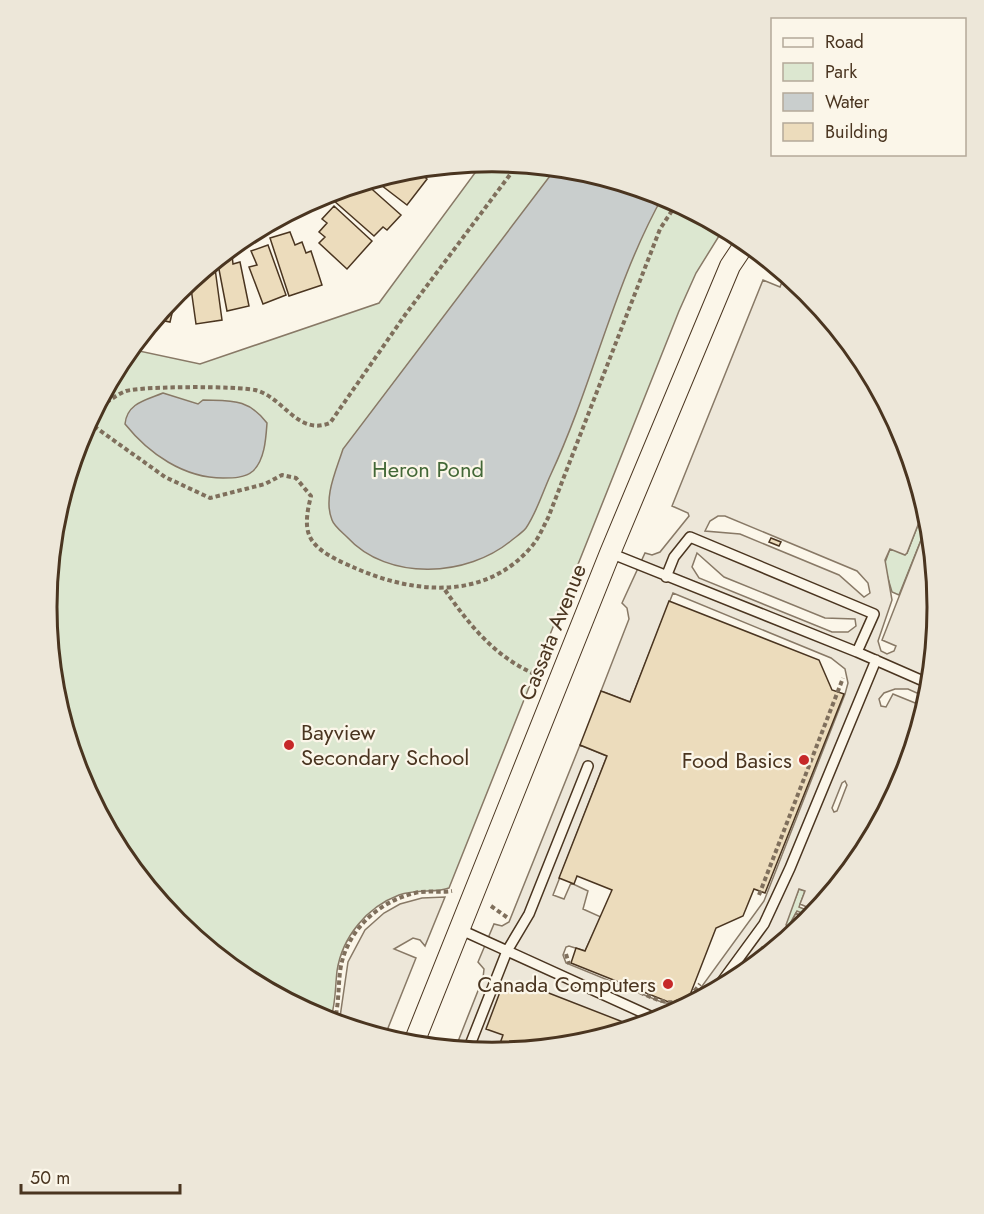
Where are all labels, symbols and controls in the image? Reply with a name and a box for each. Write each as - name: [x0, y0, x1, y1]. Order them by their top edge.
- legend: [771, 18, 966, 156]
- text: Road: [825, 29, 864, 55]
- text: Park: [825, 59, 857, 85]
- text: Water: [825, 89, 870, 115]
- text: Building: [825, 119, 888, 145]
- park label: Heron Pond: [372, 453, 484, 485]
- street label: Cassata Avenue: [510, 559, 594, 705]
- place label: Bayview Secondary School: [301, 716, 469, 773]
- marker: Bayview Secondary School: [282, 738, 296, 752]
- place label: Food Basics: [682, 744, 792, 776]
- marker: Food Basics: [797, 753, 811, 767]
- place label: Canada Computers: [477, 968, 656, 1000]
- marker: Canada Computers: [661, 977, 675, 991]
- scale bar: [21, 1157, 180, 1195]
- text: 50 m: [30, 1165, 70, 1191]

